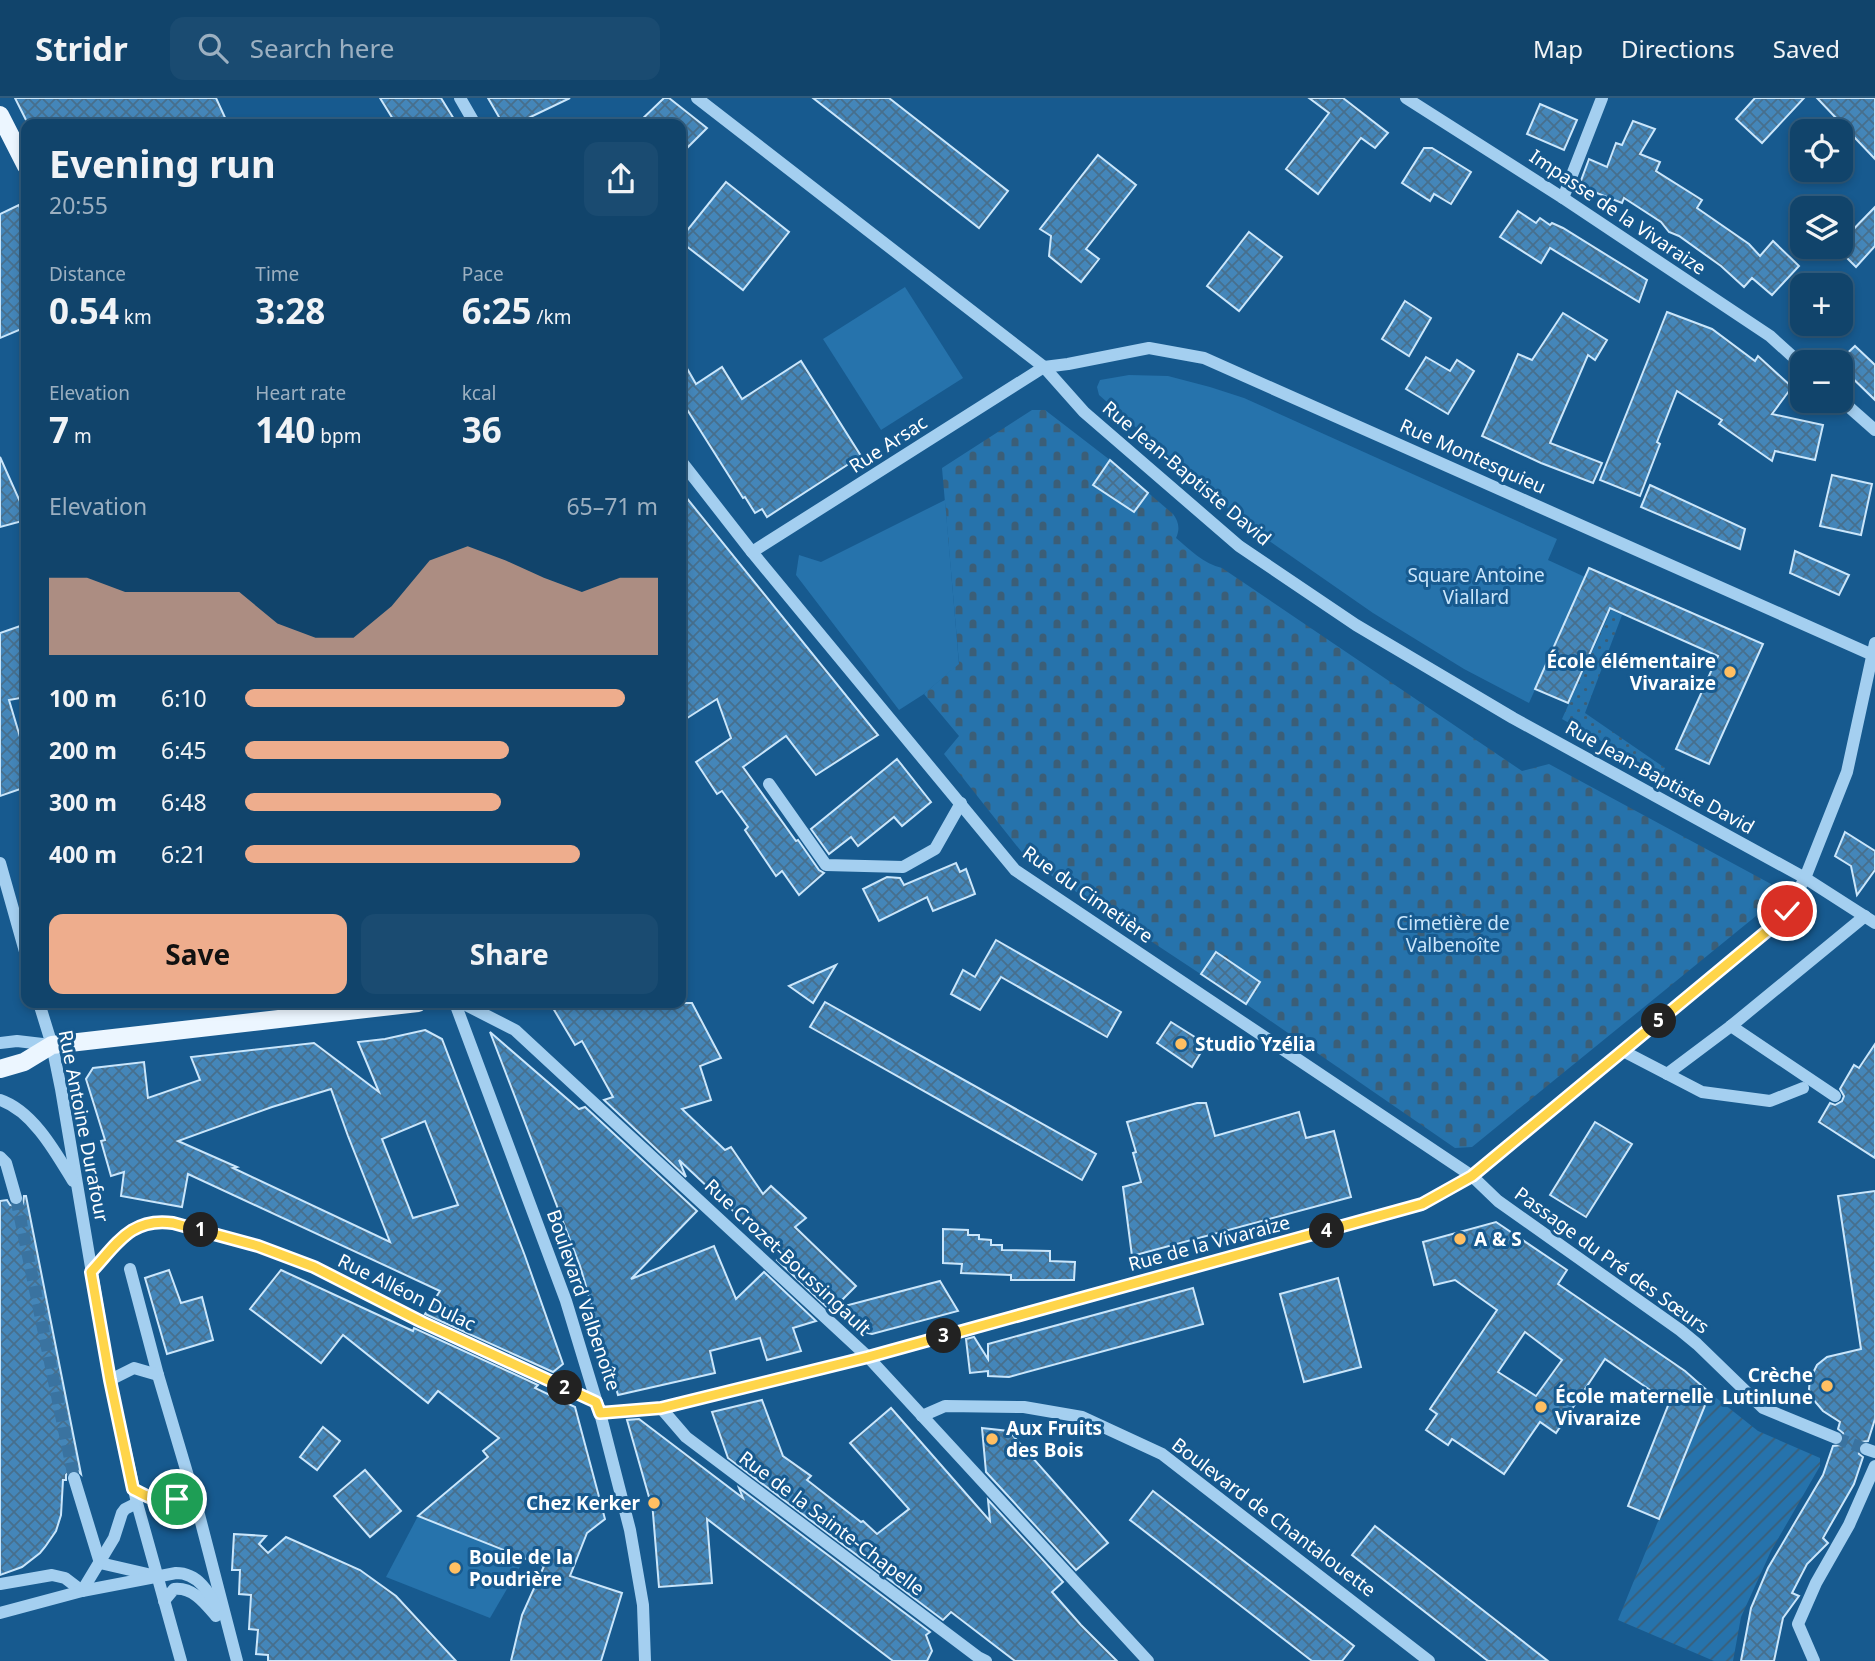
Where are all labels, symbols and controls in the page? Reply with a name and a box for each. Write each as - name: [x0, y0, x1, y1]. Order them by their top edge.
- search box: [170, 17, 660, 80]
- text: Stridr: [35, 26, 128, 71]
- icon: search: [194, 29, 232, 67]
- text: Search here: [250, 30, 394, 66]
- text: Map: [1533, 32, 1583, 65]
- text: Directions: [1621, 32, 1735, 65]
- text: Saved: [1773, 32, 1840, 65]
- map controls: [1790, 119, 1853, 413]
- button: locate: [1790, 119, 1853, 182]
- text: Evening run: [49, 137, 276, 189]
- button: share: [584, 142, 658, 216]
- street label: Impasse de la Vivaraize: [1525, 143, 1711, 281]
- text: 20:55: [49, 189, 108, 221]
- button: layers: [1790, 196, 1853, 259]
- text: Distance: [49, 261, 126, 287]
- text: Time: [255, 261, 299, 287]
- text: Pace: [462, 261, 504, 287]
- button: +: [1790, 273, 1853, 336]
- text: 0.54: [49, 287, 119, 334]
- text: 3:28: [255, 287, 325, 334]
- text: 6:25: [462, 287, 532, 334]
- text: km: [119, 304, 152, 330]
- text: /km: [532, 304, 571, 330]
- button: −: [1790, 350, 1853, 413]
- text: Elevation: [49, 380, 130, 406]
- text: Heart rate: [255, 380, 346, 406]
- text: kcal: [462, 380, 496, 406]
- street label: Rue Jean-Baptiste David: [1097, 395, 1277, 551]
- text: 7: [49, 406, 69, 453]
- text: 140: [255, 406, 315, 453]
- text: 36: [462, 406, 502, 453]
- street label: Rue Arsac: [844, 409, 932, 479]
- street label: Rue Montesquieu: [1396, 412, 1550, 500]
- text: m: [69, 423, 92, 449]
- text: bpm: [315, 423, 361, 449]
- text: Elevation: [49, 490, 147, 522]
- text: 65–71 m: [566, 490, 658, 522]
- park label: Square Antoine Viallard: [1407, 562, 1545, 610]
- place label: École élémentaire Vivaraize: [1546, 648, 1716, 696]
- marker: École élémentaire Vivaraize: [1722, 664, 1738, 680]
- text: 100 m: [49, 682, 117, 714]
- text: 6:10: [161, 682, 207, 714]
- street label: Rue Jean-Baptiste David: [1561, 714, 1759, 840]
- text: 200 m: [49, 734, 117, 766]
- text: 6:45: [161, 734, 207, 766]
- text: 300 m: [49, 786, 117, 818]
- text: 6:48: [161, 786, 207, 818]
- text: 400 m: [49, 838, 117, 870]
- text: 6:21: [161, 838, 207, 870]
- street label: Rue du Cimetière: [1018, 839, 1158, 949]
- pin: [1757, 881, 1817, 941]
- icon: check: [1768, 892, 1806, 930]
- park label: Cimetière de Valbenoîte: [1396, 910, 1510, 958]
- button: Save: [49, 914, 347, 994]
- button: Share: [361, 914, 658, 994]
- pin: 5: [1642, 1004, 1676, 1038]
- text: 5: [1653, 1007, 1664, 1033]
- street label: Rue Antoine Durafour: [53, 1028, 115, 1224]
- place label: Studio Yzélia: [1195, 1031, 1316, 1057]
- marker: Studio Yzélia: [1173, 1036, 1189, 1052]
- street label: Rue Crozet-Boussingault: [699, 1173, 877, 1341]
- street label: Passage du Pré des Sœurs: [1509, 1180, 1715, 1340]
- street label: Boulevard Valbenoîte: [541, 1206, 627, 1394]
- street label: Rue de la Vivaraize: [1125, 1209, 1293, 1277]
- pin: 1: [184, 1212, 218, 1248]
- pin: 4: [1310, 1214, 1344, 1248]
- text: 1: [195, 1216, 206, 1242]
- text: 4: [1321, 1217, 1332, 1243]
- place label: A & S: [1474, 1226, 1522, 1252]
- marker: A & S: [1452, 1231, 1468, 1247]
- street label: Rue Alléon Dulac: [334, 1247, 480, 1337]
- pin: 3: [926, 1318, 962, 1354]
- text: 3: [938, 1322, 949, 1348]
- place label: Crèche Lutinlune: [1722, 1362, 1813, 1410]
- pin: 2: [548, 1370, 582, 1406]
- text: 2: [559, 1374, 570, 1400]
- marker: Crèche Lutinlune: [1819, 1378, 1835, 1394]
- place label: École maternelle Vivaraize: [1555, 1383, 1714, 1431]
- marker: École maternelle Vivaraize: [1533, 1399, 1549, 1415]
- place label: Aux Fruits des Bois: [1006, 1415, 1102, 1463]
- marker: Aux Fruits des Bois: [984, 1431, 1000, 1447]
- street label: Boulevard de Chantalouette: [1167, 1432, 1381, 1602]
- street label: Rue de la Sainte-Chapelle: [734, 1445, 930, 1601]
- pin: [147, 1469, 207, 1529]
- icon: arrive: [158, 1480, 196, 1518]
- place label: Chez Kerker: [526, 1490, 641, 1516]
- marker: Chez Kerker: [646, 1495, 662, 1511]
- place label: Boule de la Poudrière: [469, 1544, 573, 1592]
- marker: Boule de la Poudrière: [447, 1560, 463, 1576]

